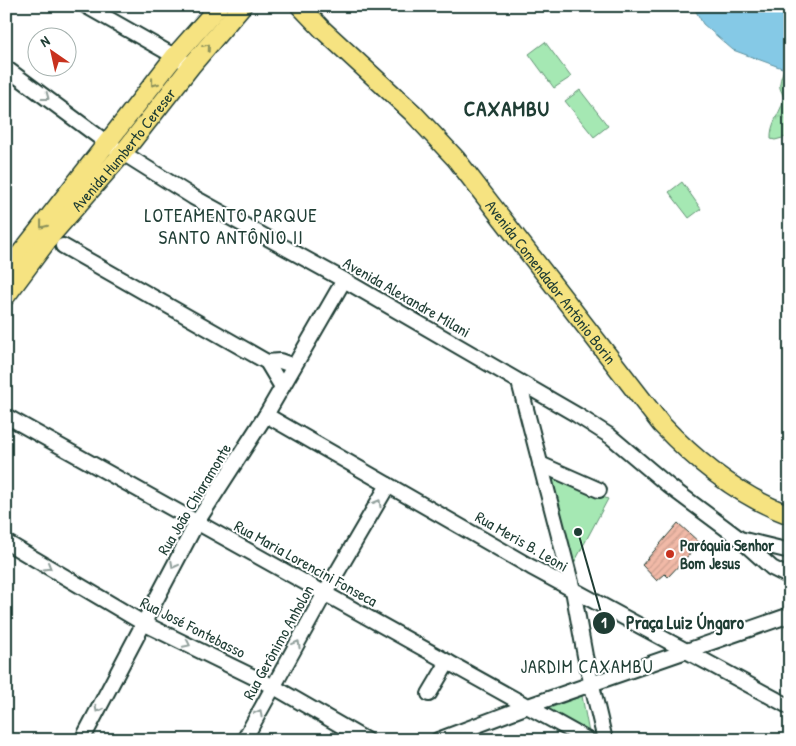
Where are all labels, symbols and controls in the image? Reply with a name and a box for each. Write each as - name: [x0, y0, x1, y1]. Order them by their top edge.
- north arrow: [28, 28, 78, 78]
- text: N: [36, 31, 53, 51]
- one-way arrow: [202, 44, 211, 53]
- one-way arrow: [151, 77, 159, 86]
- street label: Avenida Humberto Cereser: [66, 83, 181, 216]
- one-way arrow: [40, 91, 50, 100]
- district label: CAXAMBU: [464, 94, 550, 123]
- street label: Avenida Comendador Antônio Borin: [481, 195, 622, 369]
- district label: LOTEAMENTO PARQUE SANTO ANTÔNIO II: [144, 202, 318, 250]
- one-way arrow: [40, 219, 48, 228]
- street label: Avenida Alexandre Milani: [339, 252, 475, 342]
- street label: Rua João Chiaramonte: [152, 439, 236, 559]
- one-way arrow: [371, 499, 381, 508]
- street label: Rua Meris B. Leoni: [472, 506, 572, 576]
- street label: Rua Maria Lorencini Fonseca: [231, 515, 381, 611]
- place label: Paróquia Senhor Bom Jesus: [680, 534, 775, 574]
- marker: Paróquia Senhor Bom Jesus: [664, 548, 676, 560]
- one-way arrow: [170, 560, 180, 569]
- one-way arrow: [43, 561, 52, 571]
- street label: Rua Gerônimo Anholon: [237, 581, 319, 703]
- street label: Rua José Fontebasso: [137, 591, 250, 663]
- callout: Praça Luiz Úngaro: [591, 606, 754, 639]
- text: Praça Luiz Úngaro: [626, 610, 745, 636]
- text: 1: [601, 612, 607, 633]
- one-way arrow: [182, 638, 191, 649]
- one-way arrow: [291, 640, 301, 649]
- district label: JARDIM CAXAMBU: [520, 654, 654, 679]
- one-way arrow: [94, 704, 104, 713]
- one-way arrow: [253, 710, 263, 719]

